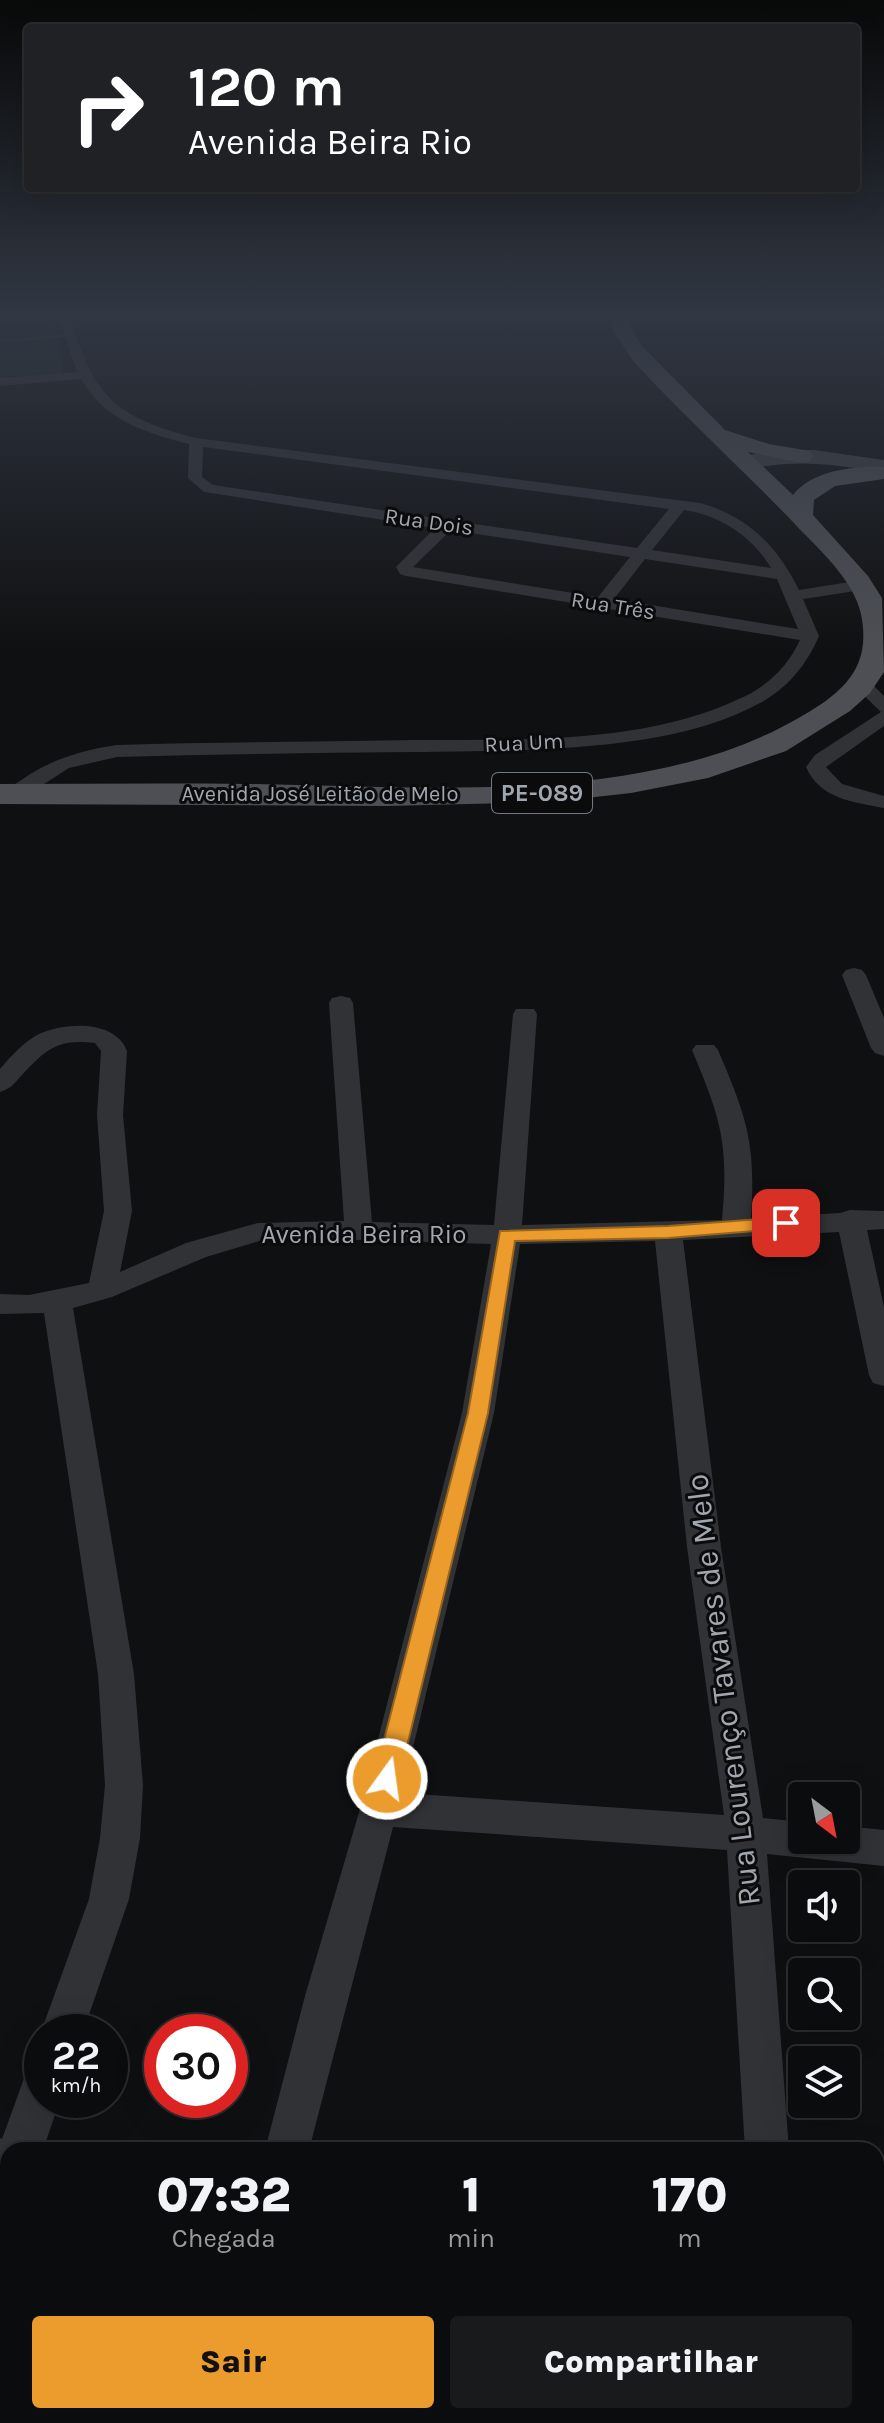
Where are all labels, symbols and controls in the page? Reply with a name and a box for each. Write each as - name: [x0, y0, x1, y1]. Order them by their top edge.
- text: 120 m: [188, 54, 345, 119]
- icon: right: [56, 56, 160, 160]
- text: Avenida Beira Rio: [188, 121, 472, 163]
- street label: Rua Dois: [383, 503, 475, 541]
- street label: Rua Três: [569, 587, 657, 625]
- street label: Rua Um: [484, 728, 564, 758]
- road number: PE-089: [492, 773, 592, 813]
- street label: Avenida José Leitão de Melo: [181, 781, 459, 807]
- pin: [752, 1189, 820, 1257]
- icon: arrive: [764, 1201, 808, 1245]
- street label: Avenida Beira Rio: [261, 1219, 467, 1250]
- street label: Rua Lourenço Tavares de Melo: [678, 1472, 768, 1908]
- position arrow: [345, 1737, 429, 1821]
- north arrow: [788, 1782, 860, 1854]
- map controls: [788, 1782, 860, 2118]
- button: sound: [788, 1870, 860, 1942]
- button: search: [788, 1958, 860, 2030]
- speed limit sign: 30: [144, 2014, 248, 2118]
- text: 22: [52, 2032, 100, 2079]
- button: layers: [788, 2046, 860, 2118]
- text: km/h: [51, 2074, 101, 2097]
- text: 07:32: [156, 2167, 291, 2223]
- text: 1: [462, 2167, 480, 2223]
- text: 170: [651, 2167, 728, 2223]
- text: Chegada: [172, 2223, 275, 2254]
- text: min: [447, 2223, 495, 2254]
- text: m: [677, 2223, 702, 2254]
- button: Sair: [32, 2316, 434, 2408]
- button: Compartilhar: [450, 2316, 852, 2408]

